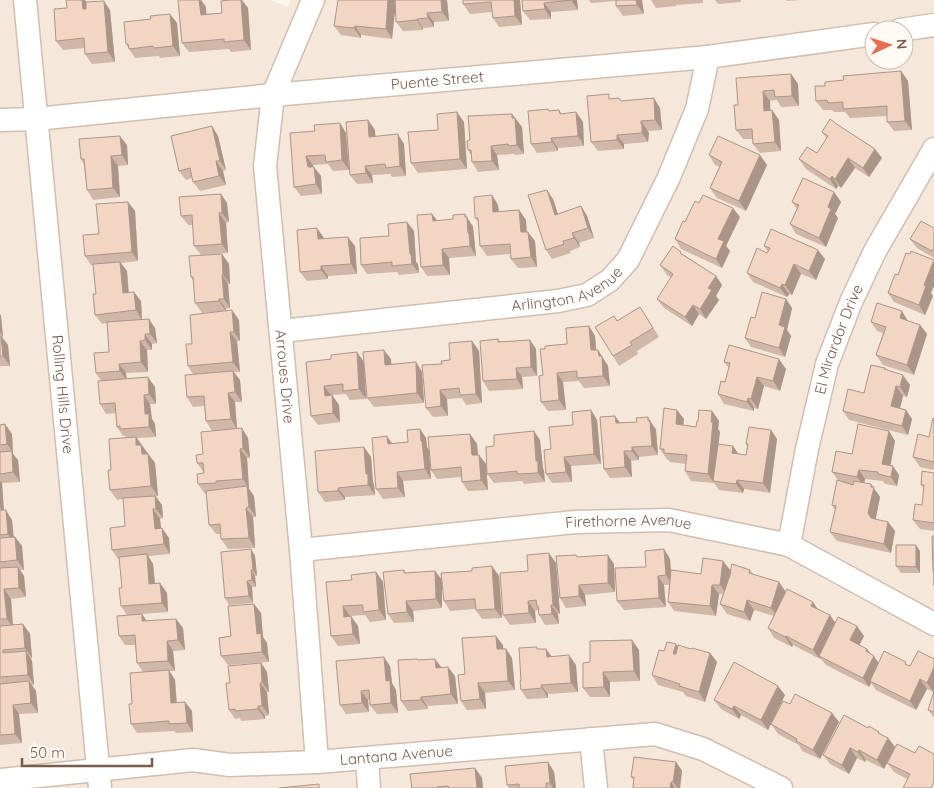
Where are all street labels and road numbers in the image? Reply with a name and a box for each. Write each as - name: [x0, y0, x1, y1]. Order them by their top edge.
- street label: Puente Street: [390, 67, 484, 94]
- street label: Arlington Avenue: [510, 263, 626, 315]
- street label: El Mirardor Drive: [810, 281, 867, 396]
- street label: Arroues Drive: [271, 329, 299, 424]
- street label: Rolling Hills Drive: [48, 334, 78, 455]
- street label: Firethorne Avenue: [564, 510, 693, 533]
- street label: Lantana Avenue: [339, 741, 453, 769]

